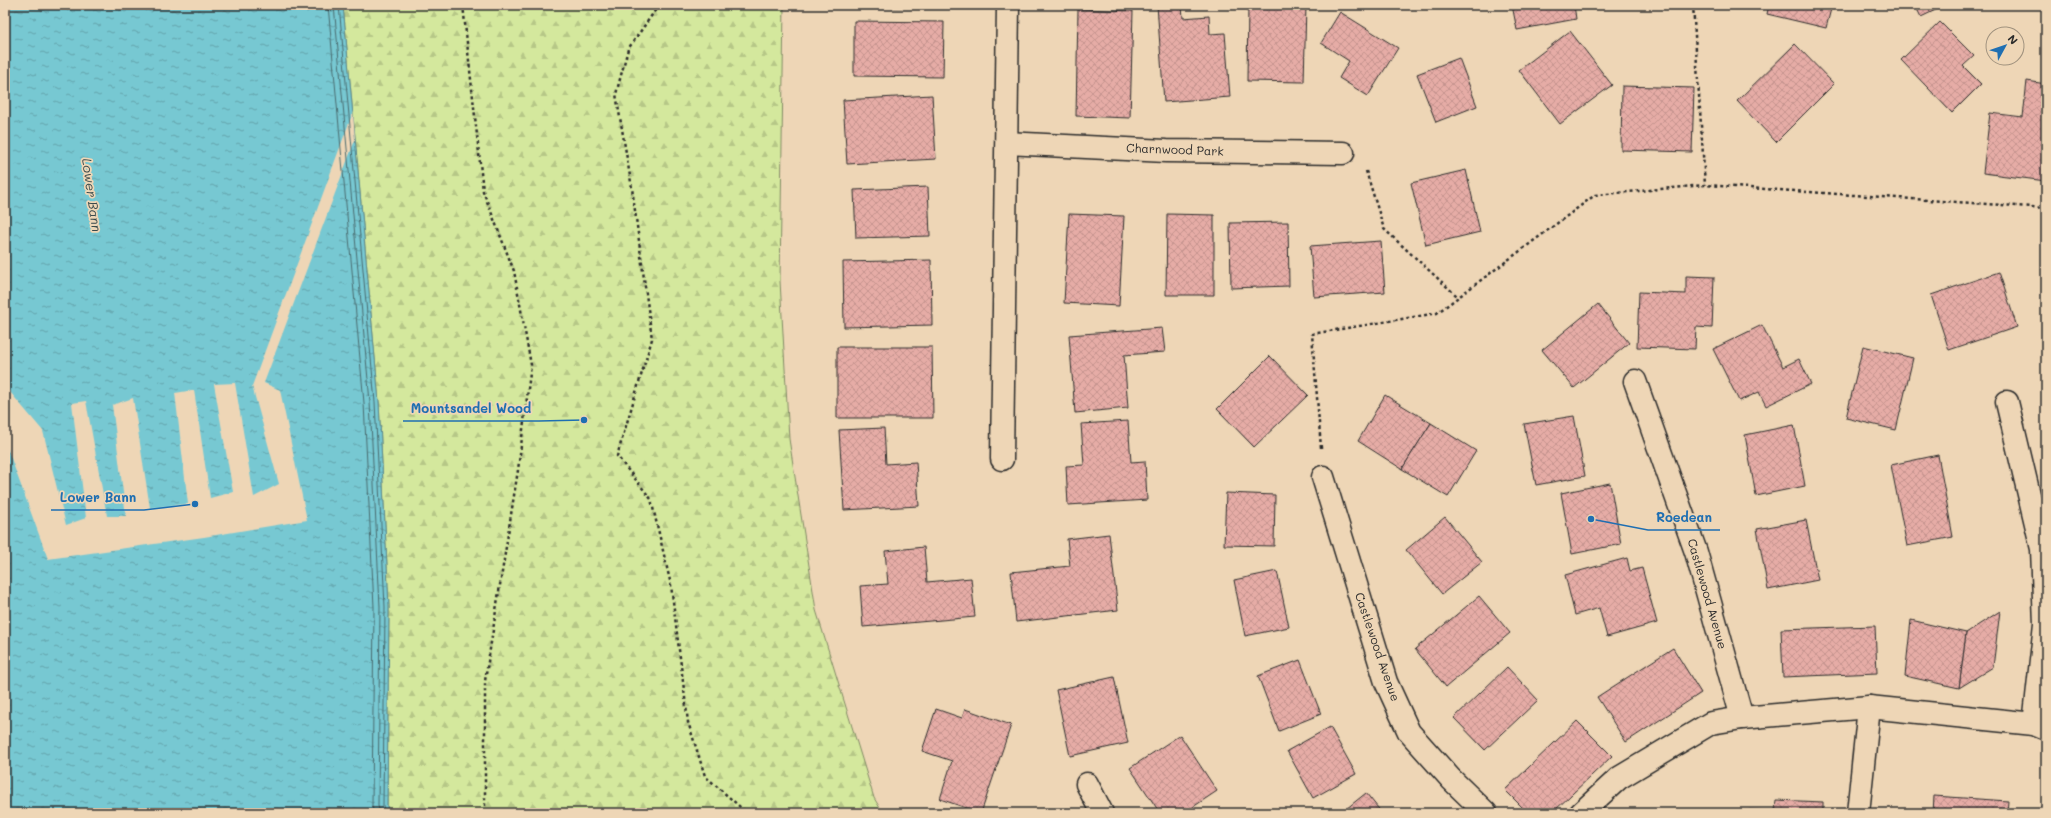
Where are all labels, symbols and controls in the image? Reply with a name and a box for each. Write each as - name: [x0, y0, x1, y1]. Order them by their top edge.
- north arrow: [1985, 26, 2025, 66]
- text: N: [2005, 31, 2021, 47]
- street label: Charnwood Park: [1126, 139, 1224, 159]
- water label: Lower Bann: [79, 157, 106, 233]
- callout: Mountsandel Wood: [403, 396, 539, 421]
- text: Mountsandel Wood: [411, 399, 531, 416]
- callout: Lower Bann: [51, 485, 144, 510]
- text: Lower Bann: [60, 488, 136, 505]
- callout: Roedean: [1648, 505, 1720, 530]
- text: Roedean: [1656, 508, 1712, 525]
- street label: Castlewood Avenue: [1685, 537, 1731, 651]
- street label: Castlewood Avenue: [1352, 590, 1404, 703]

